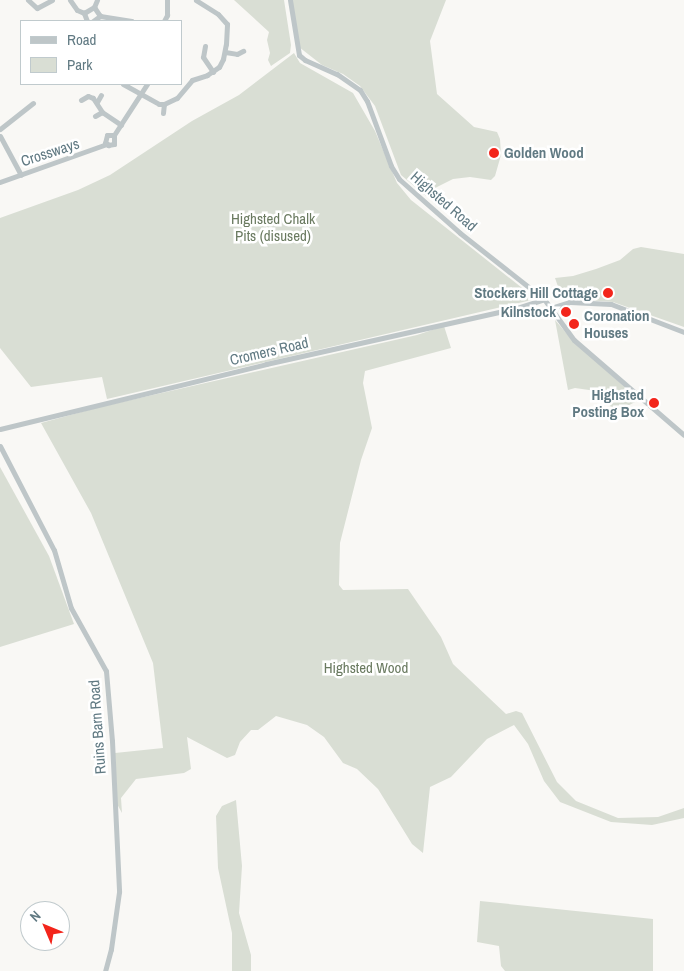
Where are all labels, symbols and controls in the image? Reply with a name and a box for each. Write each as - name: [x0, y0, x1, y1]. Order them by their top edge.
- legend: [20, 20, 182, 85]
- text: Road: [67, 29, 96, 50]
- text: Park: [67, 54, 92, 75]
- street label: Crossways: [19, 134, 81, 170]
- place label: Golden Wood: [504, 144, 584, 162]
- marker: Golden Wood: [488, 147, 500, 159]
- street label: Highsted Road: [407, 167, 481, 235]
- park label: Highsted Chalk Pits (disused): [231, 209, 315, 244]
- place label: Stockers Hill Cottage: [474, 284, 598, 302]
- marker: Stockers Hill Cottage: [602, 287, 614, 299]
- place label: Kilnstock: [501, 303, 556, 321]
- marker: Kilnstock: [560, 306, 572, 318]
- place label: Coronation Houses: [584, 306, 650, 341]
- marker: Coronation Houses: [568, 318, 580, 330]
- street label: Cromers Road: [228, 333, 310, 369]
- place label: Highsted Posting Box: [572, 385, 644, 420]
- marker: Highsted Posting Box: [648, 397, 660, 409]
- park label: Highsted Wood: [324, 659, 408, 677]
- street label: Ruins Barn Road: [85, 679, 109, 775]
- north arrow: [20, 901, 70, 951]
- text: N: [26, 907, 44, 925]

